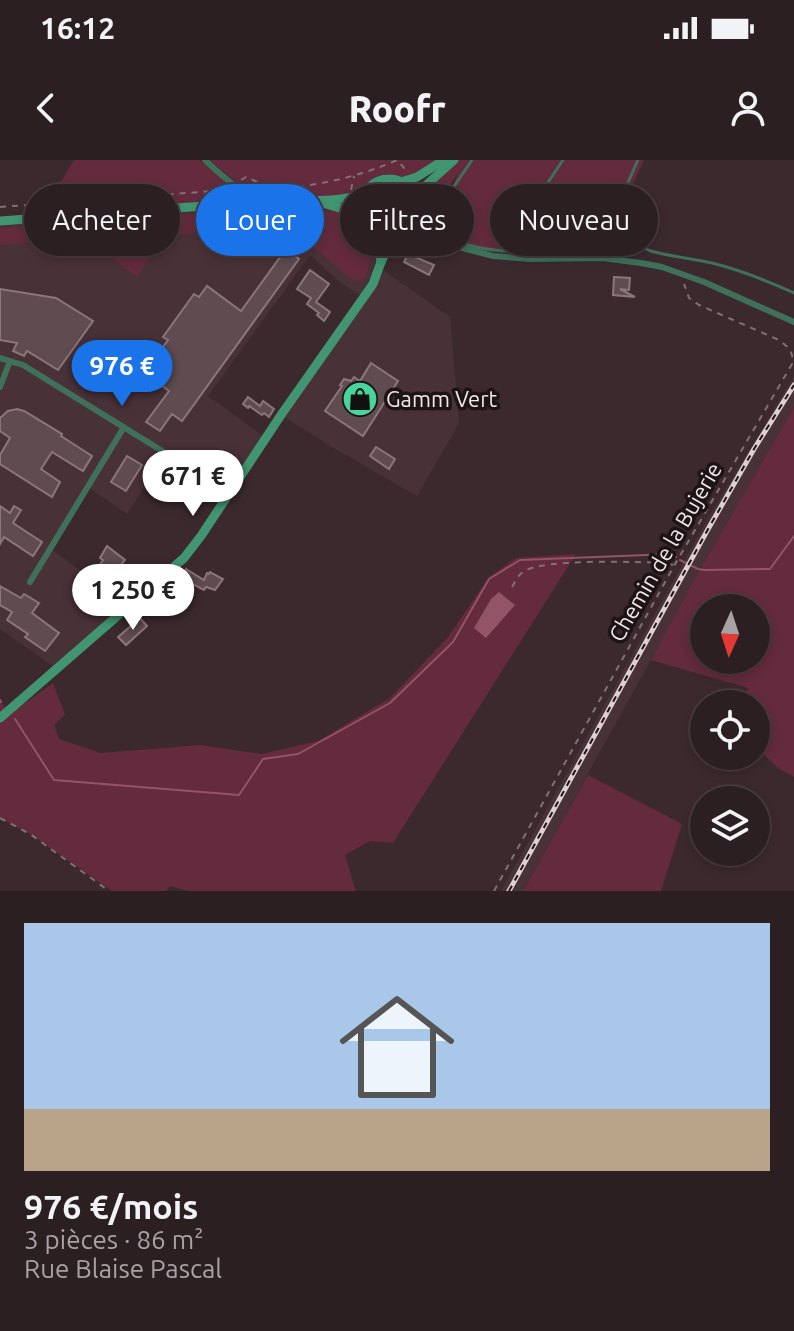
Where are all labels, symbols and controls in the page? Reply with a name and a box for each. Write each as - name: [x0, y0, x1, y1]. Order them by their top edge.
- text: 16:12: [40, 11, 115, 45]
- icon: back: [24, 86, 68, 130]
- icon: person: [726, 86, 770, 130]
- text: Roofr: [348, 88, 446, 129]
- chip: Acheter: [24, 184, 180, 256]
- chip: Louer: [196, 184, 324, 256]
- chip: Filtres: [340, 184, 474, 256]
- chip: Nouveau: [490, 184, 658, 256]
- pin: 976 €: [66, 340, 178, 408]
- text: 976 €: [90, 351, 154, 380]
- shop icon: Gamm Vert: [341, 380, 379, 418]
- place label: Gamm Vert: [386, 386, 498, 411]
- pin: 671 €: [137, 450, 249, 518]
- street label: Chemin de la Bujerie: [603, 458, 726, 646]
- text: 671 €: [161, 461, 225, 490]
- pin: 1 250 €: [59, 564, 207, 632]
- text: 1 250 €: [90, 575, 176, 604]
- north arrow: [690, 594, 770, 674]
- map controls: [690, 594, 770, 866]
- button: locate: [690, 690, 770, 770]
- button: layers: [690, 786, 770, 866]
- icon: home: [325, 975, 469, 1119]
- text: 976 €/mois: [24, 1187, 198, 1225]
- text: 3 pièces · 86 m²: [24, 1225, 204, 1254]
- text: Rue Blaise Pascal: [24, 1254, 222, 1283]

